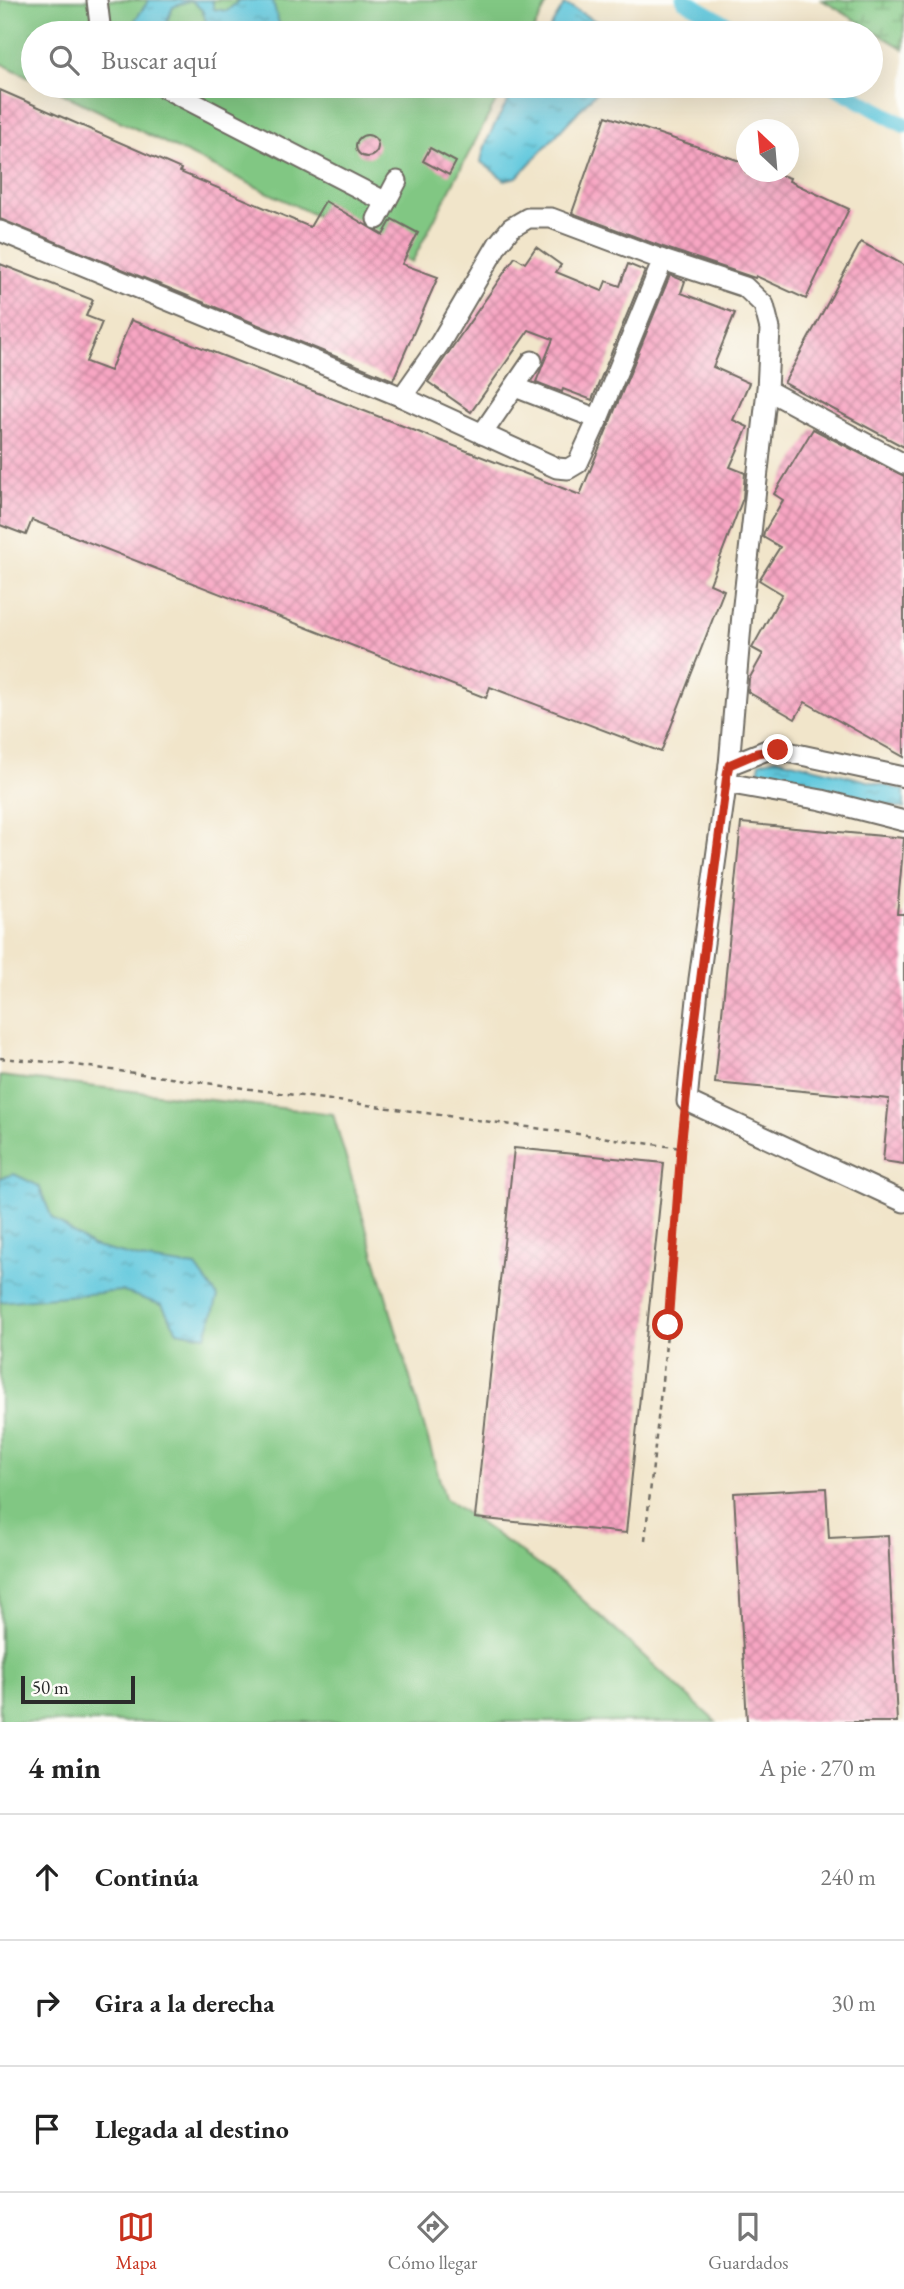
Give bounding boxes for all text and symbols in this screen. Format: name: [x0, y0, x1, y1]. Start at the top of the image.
search box: [21, 21, 883, 98]
icon: search: [45, 41, 83, 79]
text: Buscar aquí: [101, 43, 217, 77]
north arrow: [736, 119, 799, 182]
route end: [762, 734, 793, 765]
route start: [652, 1309, 683, 1340]
scale bar: [21, 1673, 135, 1705]
text: 50 m: [32, 1675, 69, 1700]
text: 4 min: [28, 1748, 101, 1787]
text: A pie · 270 m: [760, 1753, 876, 1783]
icon: ahead: [28, 1858, 66, 1896]
text: Continúa: [95, 1860, 199, 1894]
text: 240 m: [820, 1862, 876, 1892]
icon: right: [28, 1984, 66, 2022]
text: Gira a la derecha: [95, 1986, 275, 2020]
text: 30 m: [831, 1988, 876, 2018]
icon: arrive: [28, 2110, 66, 2148]
text: Llegada al destino: [95, 2112, 289, 2146]
tab: Mapa: [115, 2208, 157, 2275]
tab: Cómo llegar: [388, 2208, 477, 2275]
tab: Guardados: [708, 2208, 789, 2275]

